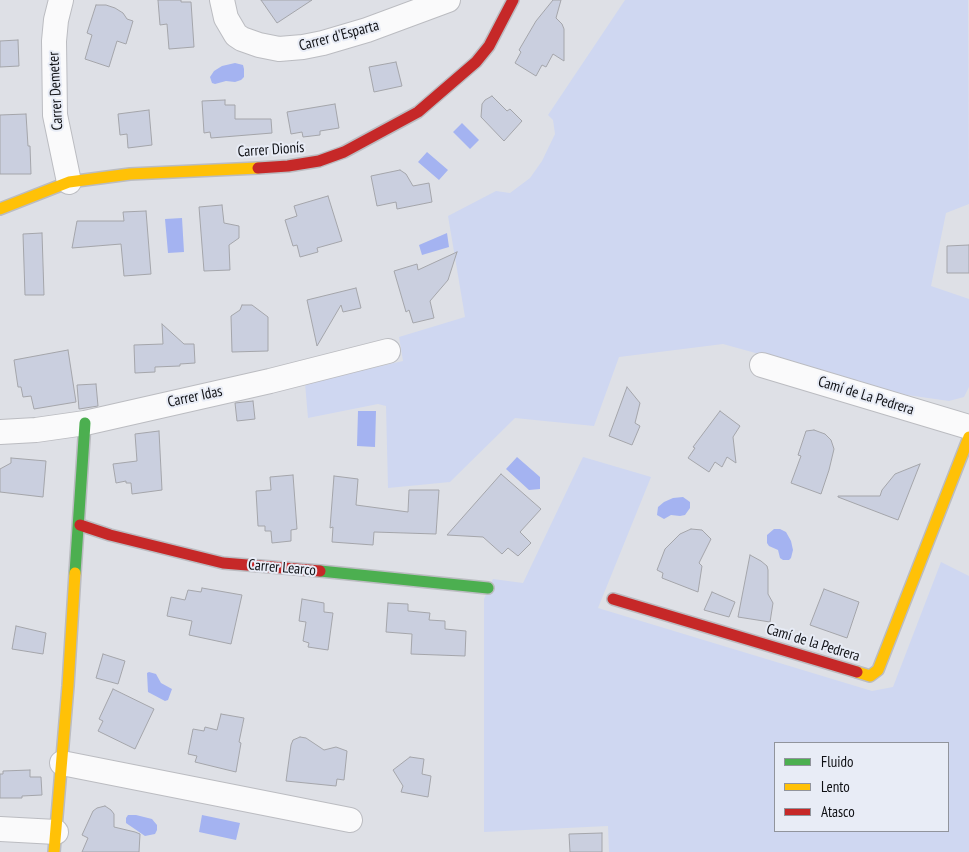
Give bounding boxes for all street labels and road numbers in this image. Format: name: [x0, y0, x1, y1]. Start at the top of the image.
street label: Carrer d'Esparta: [297, 17, 381, 55]
street label: Carrer Demeter: [45, 51, 67, 131]
street label: Carrer Dionís: [237, 139, 305, 161]
street label: Camí de La Pedrera: [816, 373, 916, 419]
street label: Carrer Idas: [166, 382, 224, 412]
street label: Carrer Learco: [247, 556, 317, 580]
street label: Camí de la Pedrera: [764, 620, 862, 666]

